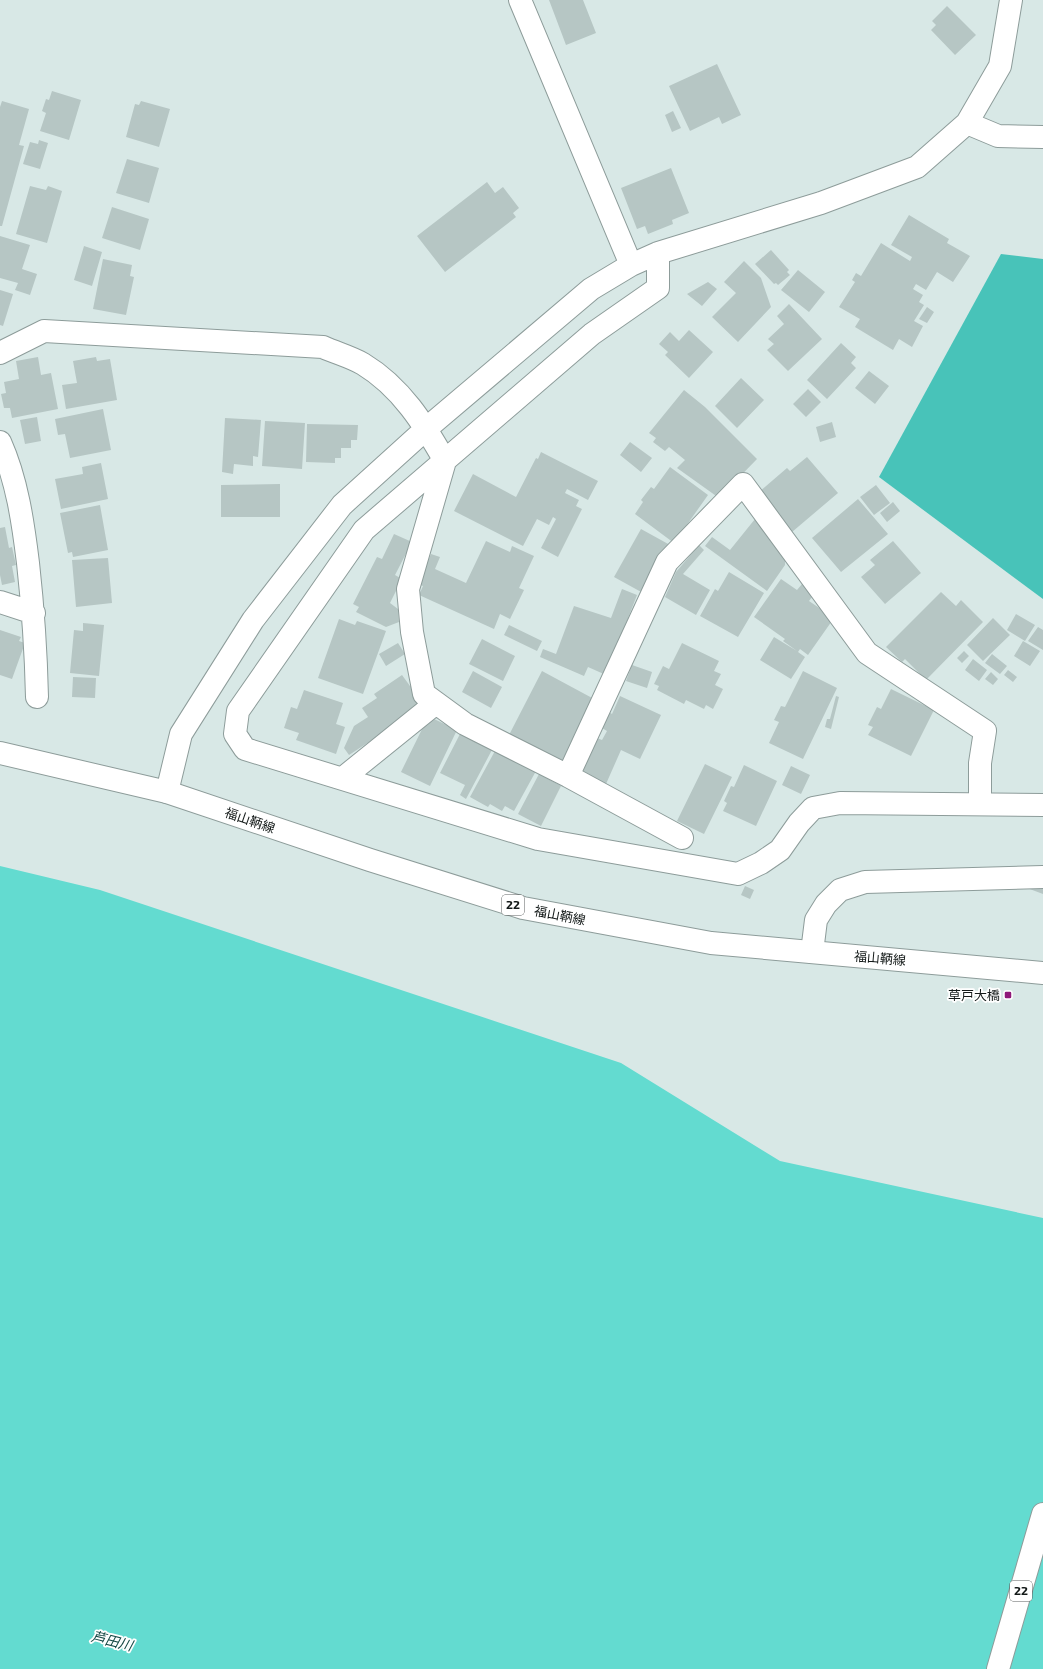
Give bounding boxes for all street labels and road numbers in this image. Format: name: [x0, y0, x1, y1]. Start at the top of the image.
street label: 福山鞆線: [223, 804, 277, 836]
road number: 22: [502, 895, 524, 915]
street label: 福山鞆線: [533, 902, 587, 928]
street label: 福山鞆線: [853, 948, 907, 968]
road number: 22: [1010, 1581, 1032, 1601]

